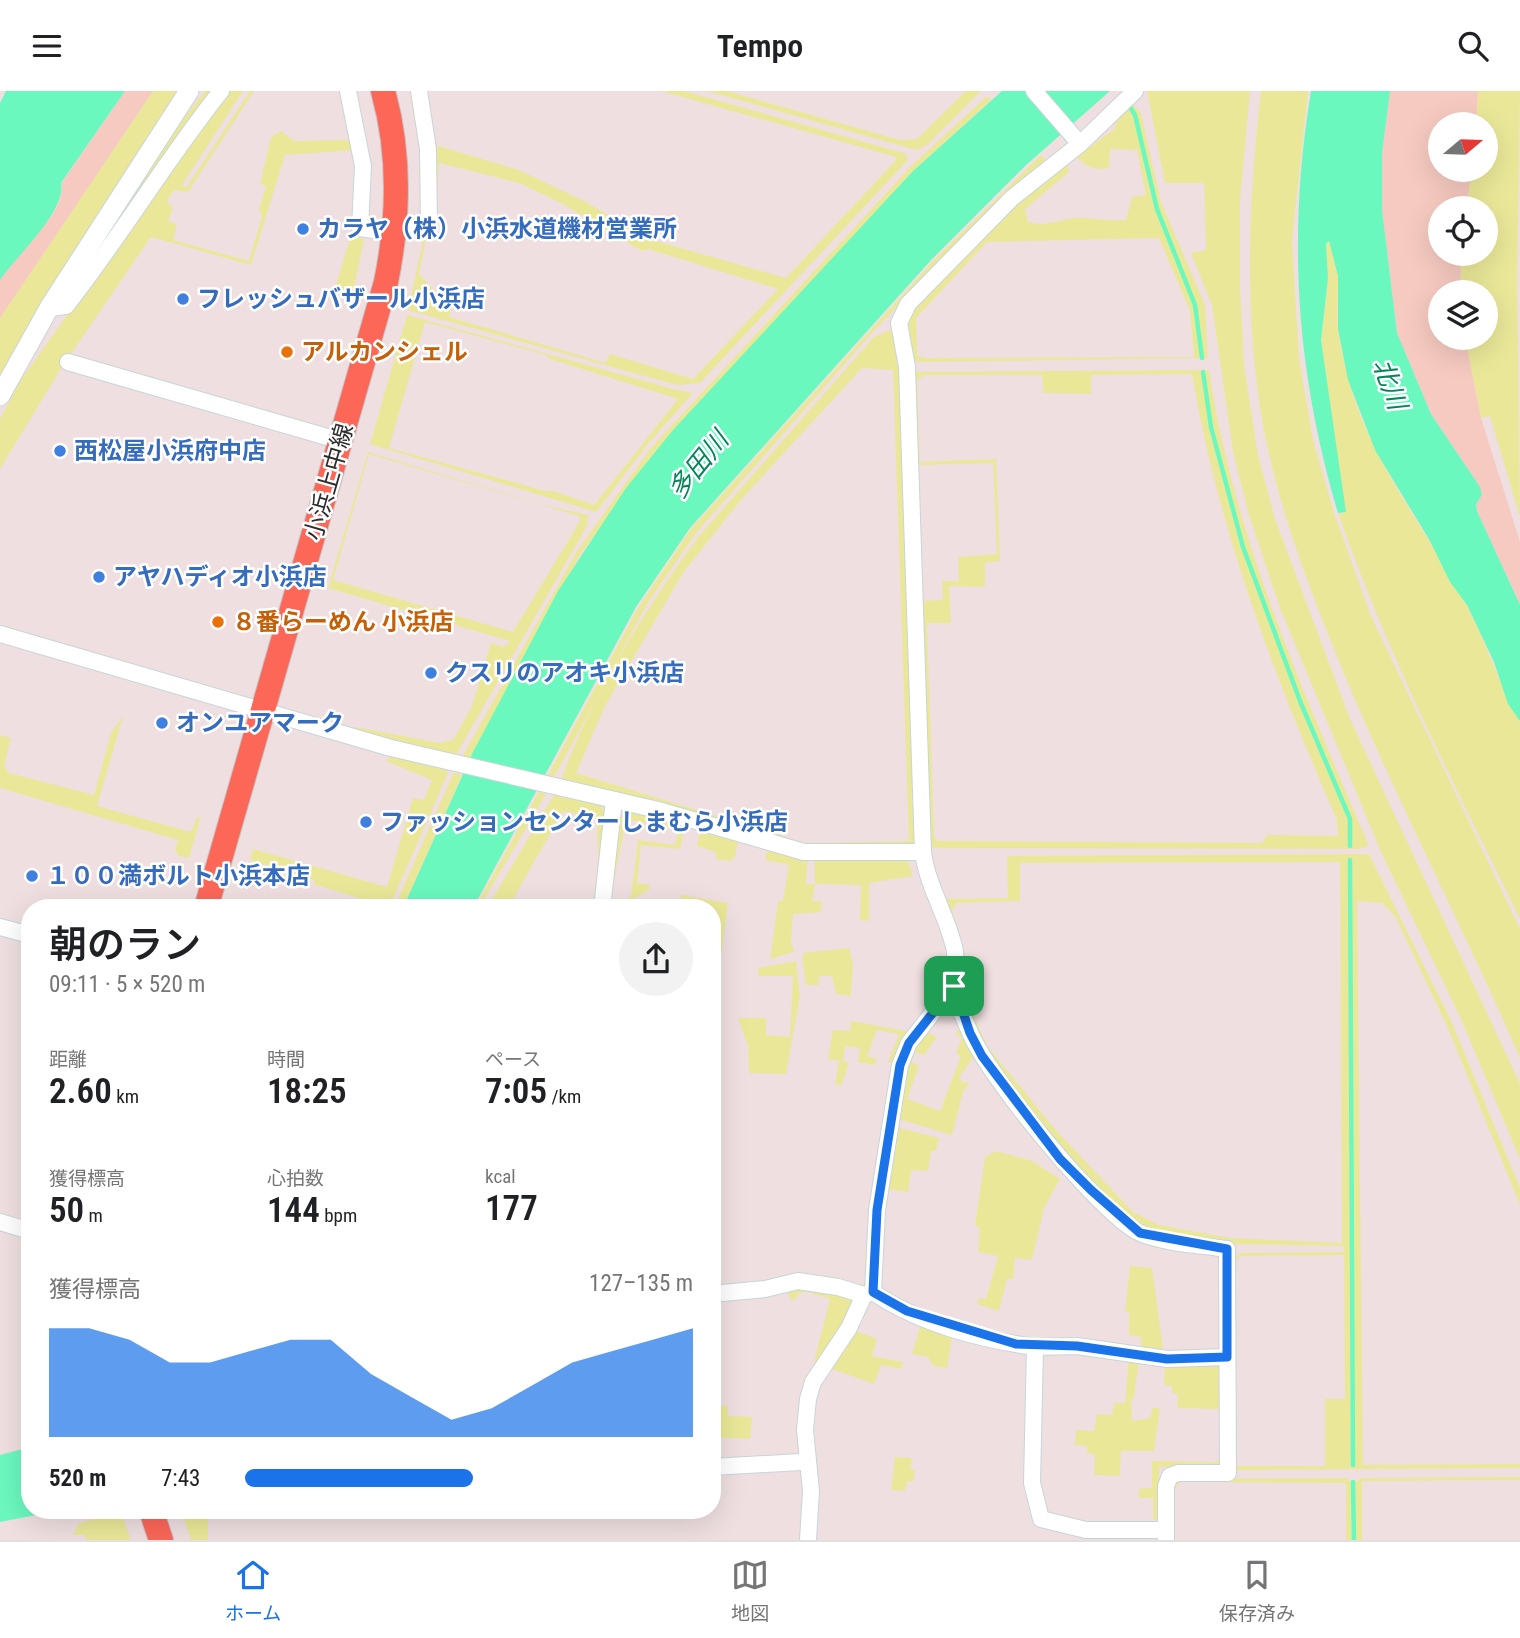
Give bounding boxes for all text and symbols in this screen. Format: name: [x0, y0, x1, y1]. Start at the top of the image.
icon: menu: [28, 27, 66, 65]
text: Tempo: [717, 27, 803, 65]
icon: search: [1454, 27, 1492, 65]
north arrow: [1428, 112, 1498, 182]
map controls: [1428, 112, 1498, 350]
button: locate: [1428, 196, 1498, 266]
place label: カラヤ（株）小浜水道機材営業所: [317, 215, 677, 243]
marker: カラヤ（株）小浜水道機材営業所: [295, 221, 311, 237]
button: layers: [1428, 280, 1498, 350]
place label: フレッシュバザール小浜店: [197, 285, 485, 313]
marker: フレッシュバザール小浜店: [175, 291, 191, 307]
place label: アルカンシェル: [301, 338, 468, 366]
marker: アルカンシェル: [279, 344, 295, 360]
water label: 北川: [1367, 354, 1414, 416]
street label: 小浜上中線: [299, 420, 359, 544]
water label: 多田川: [662, 423, 736, 505]
place label: 西松屋小浜府中店: [74, 437, 266, 465]
marker: 西松屋小浜府中店: [52, 443, 68, 459]
place label: アヤハディオ小浜店: [113, 563, 327, 591]
marker: アヤハディオ小浜店: [91, 569, 107, 585]
place label: ８番らーめん 小浜店: [232, 608, 454, 636]
marker: ８番らーめん 小浜店: [210, 614, 226, 630]
place label: クスリのアオキ小浜店: [445, 659, 684, 687]
marker: クスリのアオキ小浜店: [423, 665, 439, 681]
place label: オンユアマーク: [176, 709, 344, 737]
marker: オンユアマーク: [154, 715, 170, 731]
place label: ファッションセンターしまむら小浜店: [380, 808, 788, 836]
marker: ファッションセンターしまむら小浜店: [358, 814, 374, 830]
place label: １００満ボルト小浜本店: [46, 862, 310, 890]
marker: １００満ボルト小浜本店: [24, 868, 40, 884]
button: share: [619, 922, 693, 996]
text: 朝のラン: [49, 923, 201, 967]
pin: [924, 956, 984, 1016]
icon: arrive: [935, 967, 973, 1005]
text: 09:11 · 5 × 520 m: [49, 971, 205, 998]
text: 距離: [49, 1048, 87, 1071]
text: 時間: [267, 1048, 305, 1071]
text: ペース: [485, 1048, 541, 1071]
text: 2.60: [49, 1071, 112, 1112]
text: 18:25: [267, 1071, 347, 1112]
text: 7:05: [485, 1071, 547, 1112]
text: km: [112, 1085, 139, 1108]
text: /km: [547, 1085, 581, 1108]
text: kcal: [485, 1165, 516, 1188]
text: 獲得標高: [49, 1167, 125, 1190]
text: 心拍数: [267, 1167, 324, 1190]
text: 177: [485, 1188, 538, 1229]
text: 50: [49, 1190, 84, 1231]
text: 144: [267, 1190, 320, 1231]
text: m: [84, 1204, 103, 1227]
text: bpm: [320, 1204, 357, 1227]
text: 127–135 m: [589, 1270, 693, 1297]
text: 獲得標高: [49, 1276, 141, 1303]
text: 520 m: [49, 1465, 106, 1492]
text: 7:43: [161, 1465, 200, 1492]
tab: ホーム: [225, 1556, 281, 1625]
tab: 地図: [731, 1556, 769, 1625]
tab: 保存済み: [1219, 1556, 1295, 1625]

